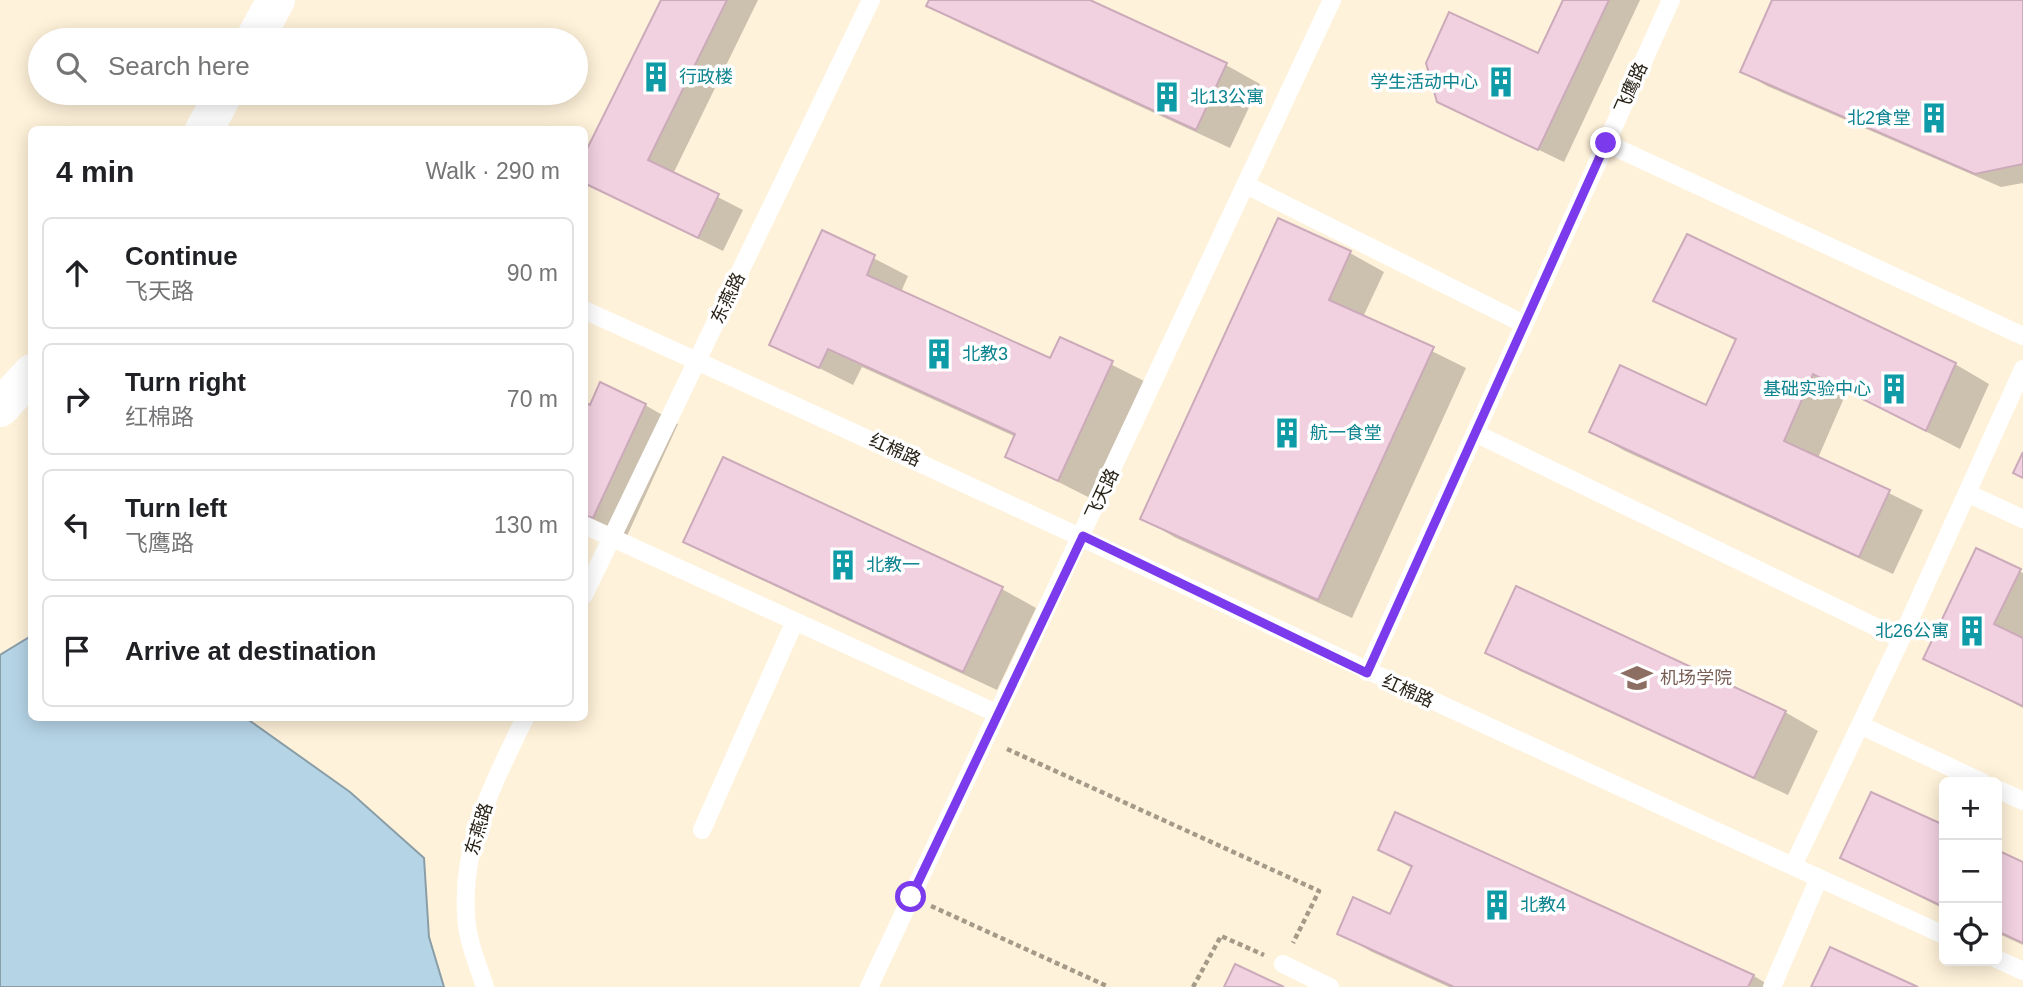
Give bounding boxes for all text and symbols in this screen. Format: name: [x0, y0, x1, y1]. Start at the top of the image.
search box: [28, 28, 588, 105]
icon: search: [52, 48, 90, 86]
text: Search here: [108, 51, 250, 81]
street label: 飞鹰路: [1611, 59, 1651, 117]
building icon: 行政楼: [639, 60, 673, 94]
building icon: 学生活动中心: [1484, 65, 1518, 99]
place label: 行政楼: [679, 67, 733, 87]
place label: 学生活动中心: [1370, 72, 1478, 92]
building icon: 北13公寓: [1150, 80, 1184, 114]
place label: 北13公寓: [1190, 87, 1264, 107]
building icon: 北2食堂: [1917, 101, 1951, 135]
place label: 北2食堂: [1847, 108, 1911, 128]
route end: [1590, 127, 1621, 158]
text: 4 min: [56, 155, 134, 188]
text: Walk · 290 m: [425, 158, 560, 184]
text: Continue: [125, 241, 238, 271]
icon: ahead: [58, 254, 96, 292]
text: 90 m: [507, 260, 558, 286]
street label: 东燕路: [707, 269, 749, 327]
text: 飞天路: [125, 278, 194, 304]
building icon: 北教3: [922, 337, 956, 371]
place label: 北教3: [962, 344, 1008, 364]
text: Turn right: [125, 367, 246, 397]
building icon: 基础实验中心: [1877, 372, 1911, 406]
place label: 基础实验中心: [1763, 379, 1871, 399]
icon: right: [58, 380, 96, 418]
text: 70 m: [507, 386, 558, 412]
text: 红棉路: [125, 404, 194, 430]
building icon: 航一食堂: [1270, 416, 1304, 450]
place label: 航一食堂: [1310, 423, 1382, 443]
street label: 红棉路: [866, 430, 924, 470]
street label: 飞天路: [1082, 465, 1122, 523]
text: Turn left: [125, 493, 227, 523]
icon: left: [58, 506, 96, 544]
text: 130 m: [494, 512, 558, 538]
text: 飞鹰路: [125, 530, 194, 556]
building icon: 北教一: [826, 548, 860, 582]
place label: 北教一: [866, 555, 920, 575]
building icon: 北26公寓: [1955, 614, 1989, 648]
place label: 北26公寓: [1875, 621, 1949, 641]
icon: arrive: [58, 632, 96, 670]
text: Arrive at destination: [125, 636, 376, 666]
school or university icon: 机场学院: [1620, 661, 1654, 695]
place label: 机场学院: [1660, 668, 1732, 688]
street label: 红棉路: [1379, 671, 1437, 711]
map controls: [1939, 777, 2002, 966]
button: +: [1939, 777, 2002, 840]
street label: 东燕路: [462, 800, 496, 858]
button: −: [1939, 840, 2002, 903]
route start: [895, 881, 926, 912]
building icon: 北教4: [1480, 888, 1514, 922]
place label: 北教4: [1520, 895, 1566, 915]
button: locate: [1939, 903, 2002, 966]

